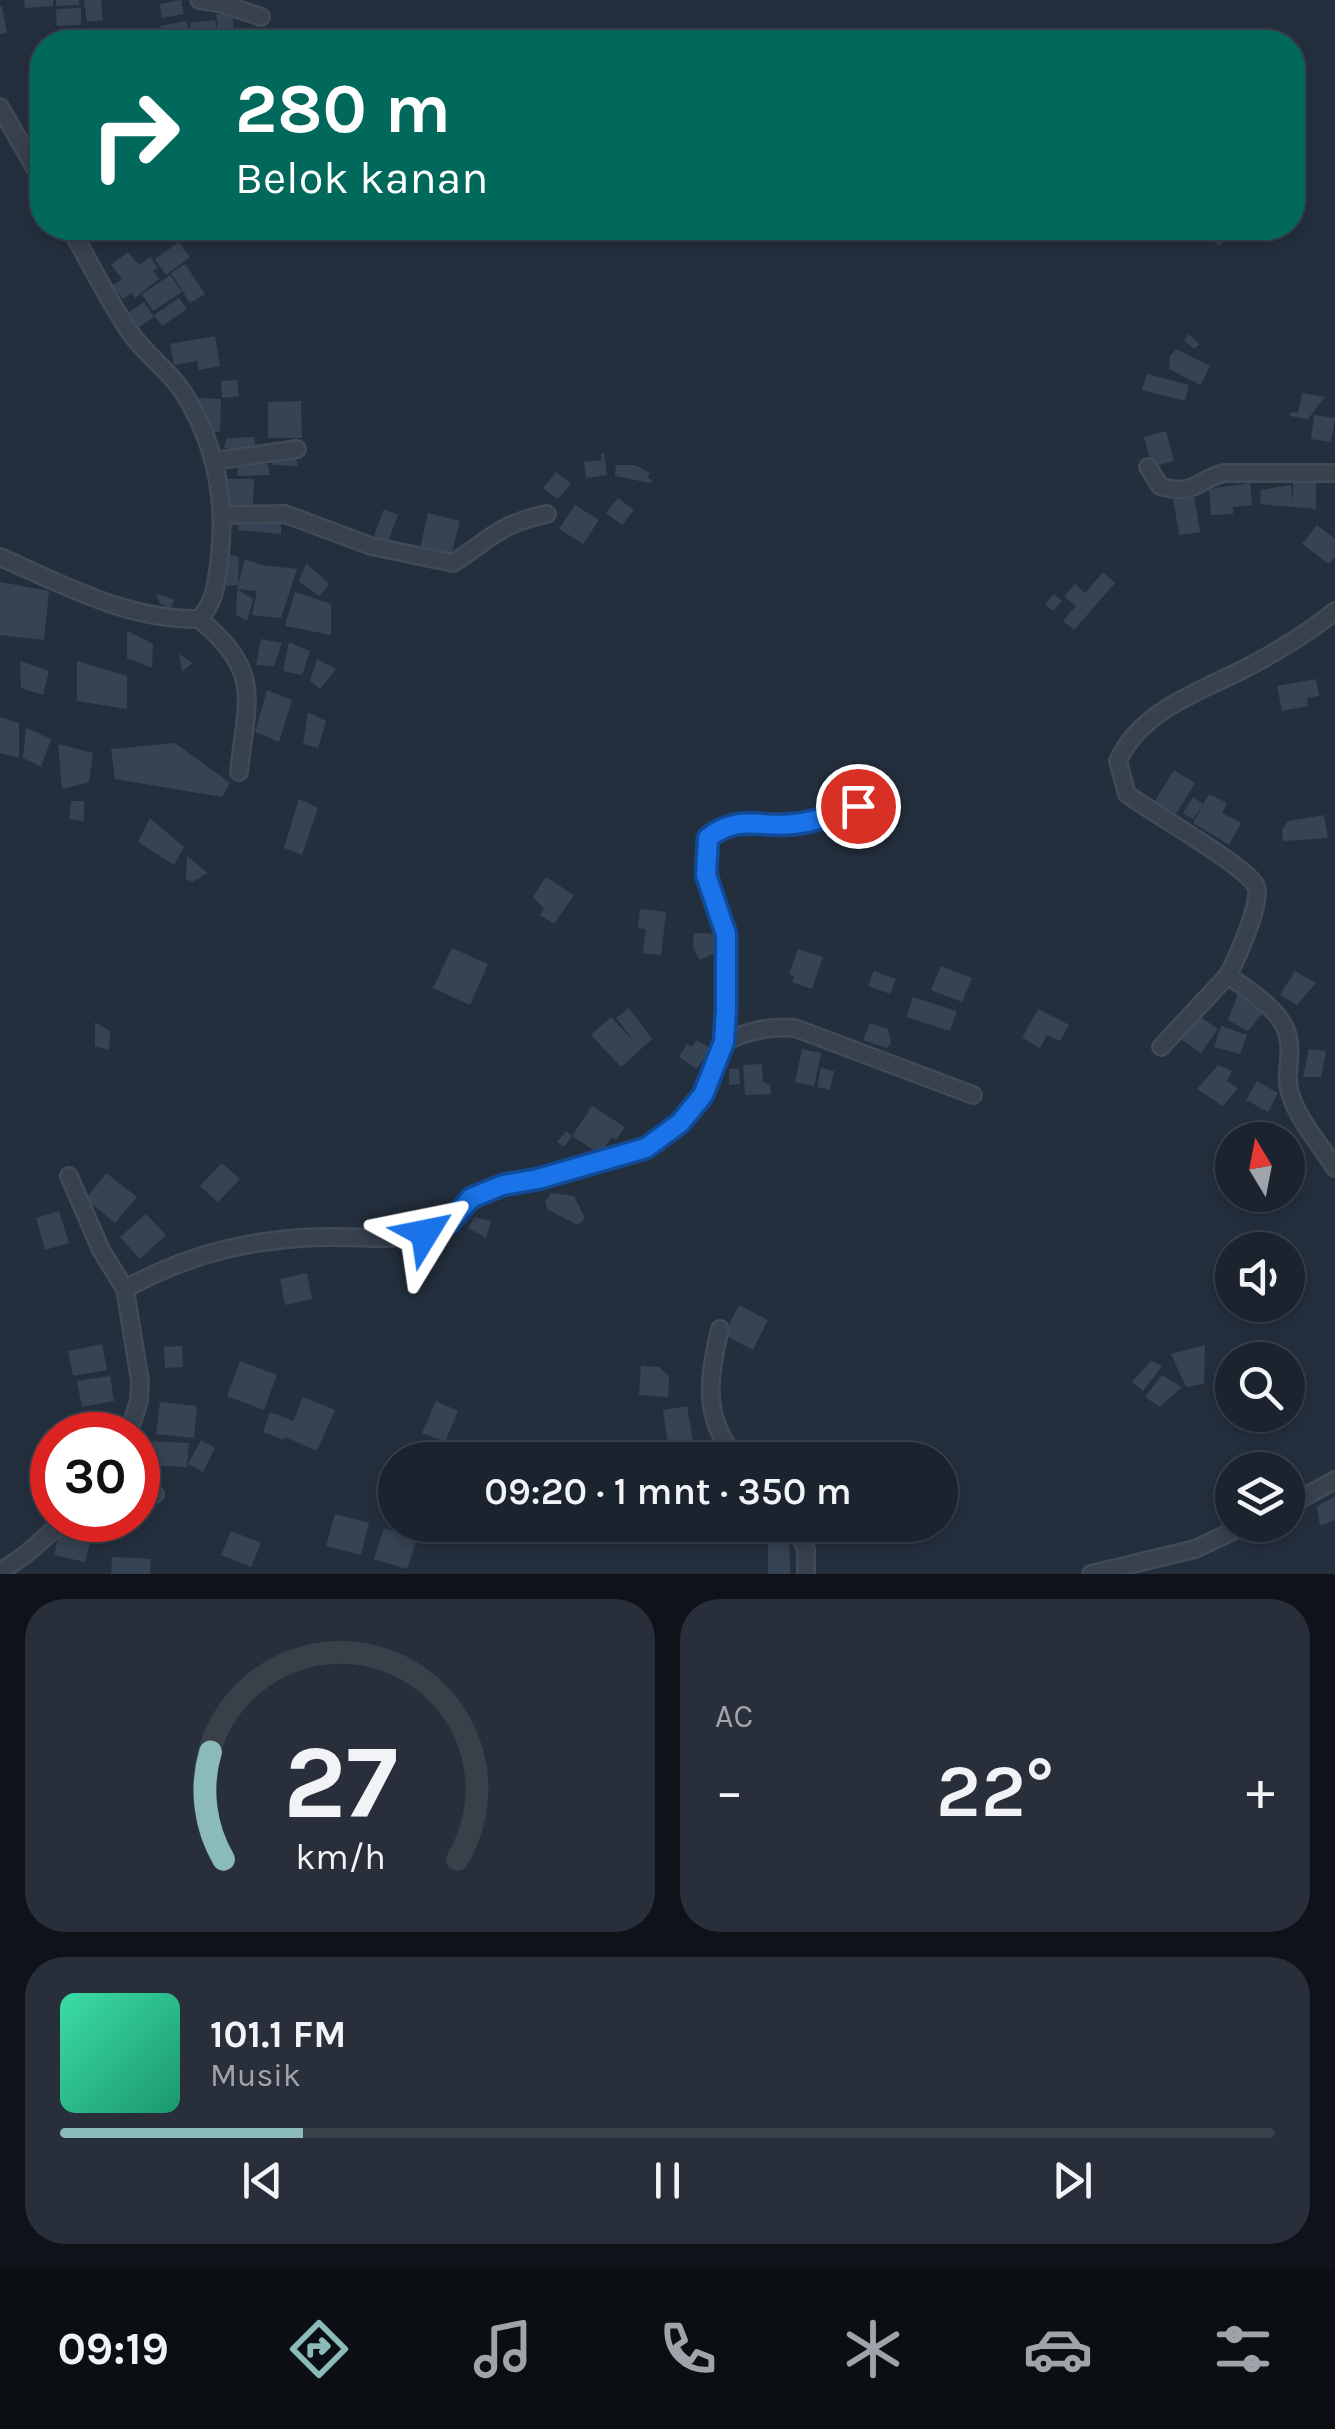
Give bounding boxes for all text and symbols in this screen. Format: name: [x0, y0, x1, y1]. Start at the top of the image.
text: 280 m: [235, 68, 451, 150]
icon: right: [70, 70, 200, 200]
text: Belok kanan: [235, 152, 489, 204]
pin: [816, 764, 901, 849]
icon: arrive: [831, 779, 886, 834]
north arrow: [1215, 1122, 1305, 1212]
map controls: [1215, 1122, 1305, 1542]
position arrow: [373, 1181, 477, 1285]
button: sound: [1215, 1232, 1305, 1322]
button: search: [1215, 1342, 1305, 1432]
speed limit sign: 30: [30, 1412, 160, 1542]
button: layers: [1215, 1452, 1305, 1542]
text: 09:20 · 1 mnt · 350 m: [484, 1469, 852, 1514]
text: AC: [715, 1698, 753, 1735]
text: 27: [283, 1722, 397, 1843]
text: 22°: [936, 1747, 1054, 1835]
text: −: [715, 1759, 744, 1823]
text: +: [1246, 1759, 1275, 1823]
text: km/h: [295, 1836, 385, 1878]
text: 101.1 FM: [210, 2012, 346, 2057]
text: Musik: [210, 2057, 301, 2094]
icon: previous: [235, 2153, 290, 2208]
icon: pause: [640, 2153, 695, 2208]
icon: next: [1045, 2153, 1100, 2208]
icon: directions: [284, 2314, 354, 2384]
icon: music: [468, 2314, 538, 2384]
icon: phone: [653, 2314, 723, 2384]
icon: climate: [838, 2314, 908, 2384]
icon: car: [1023, 2314, 1093, 2384]
icon: filters: [1208, 2314, 1278, 2384]
text: 09:19: [57, 2323, 169, 2375]

